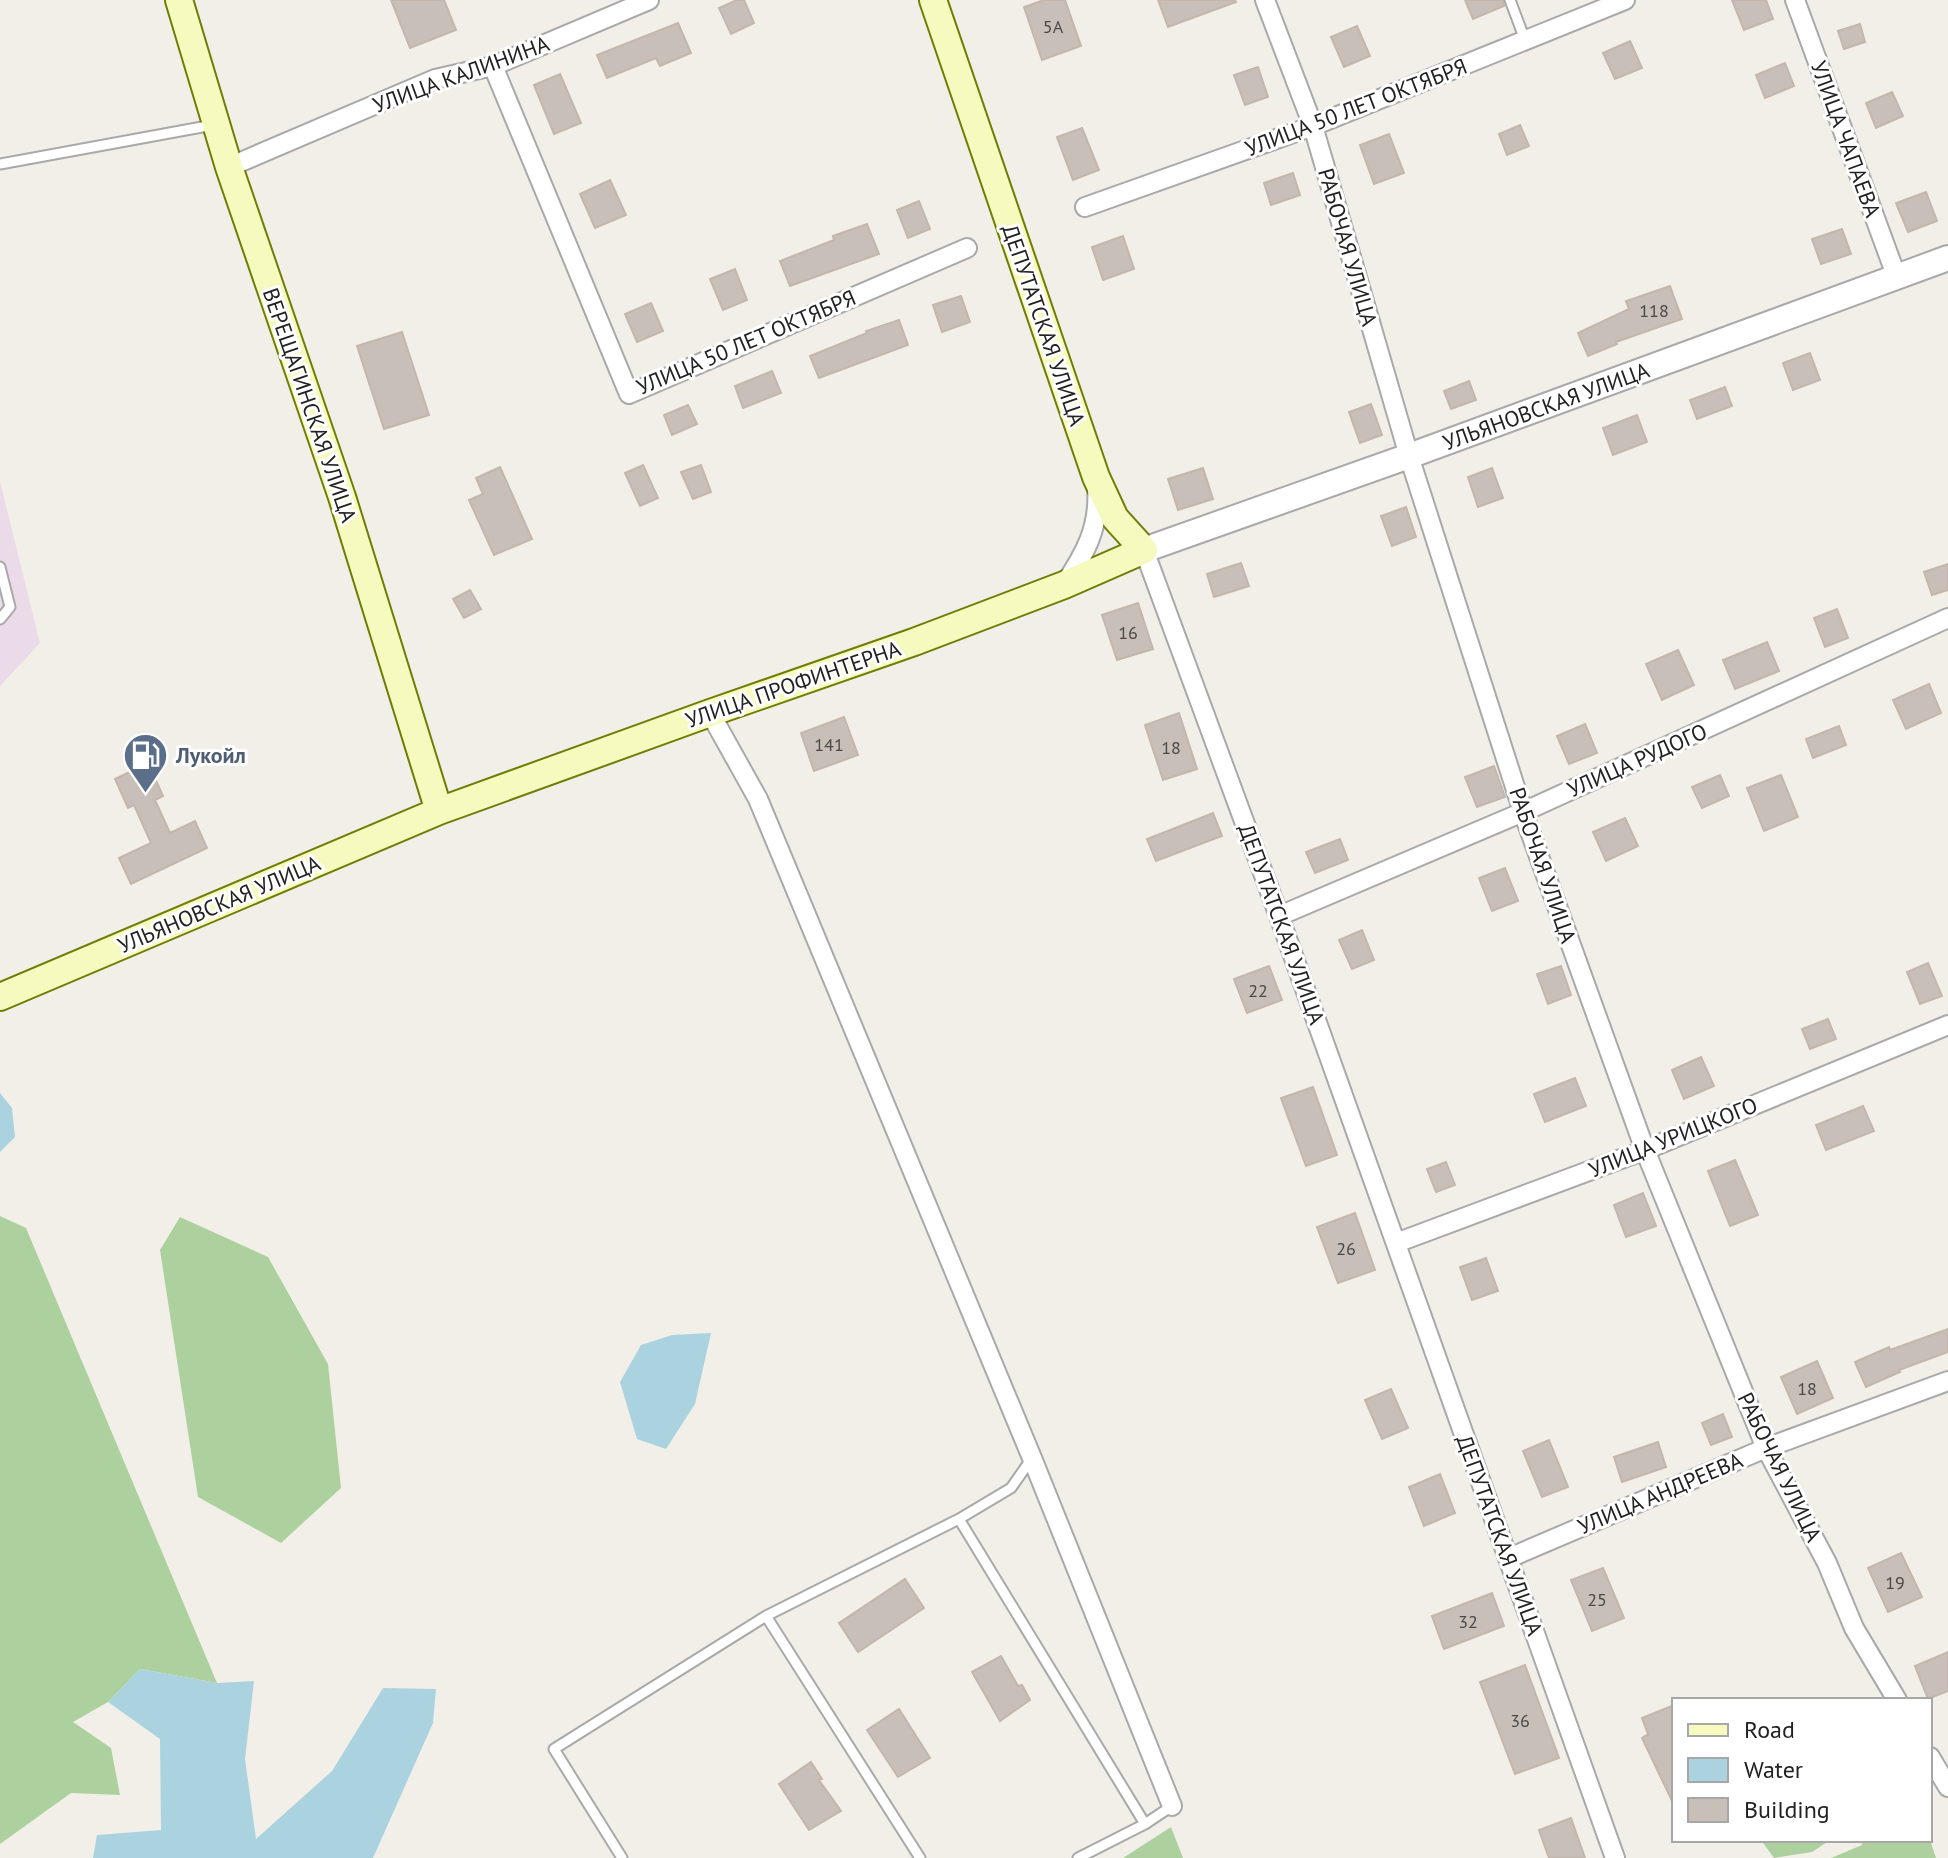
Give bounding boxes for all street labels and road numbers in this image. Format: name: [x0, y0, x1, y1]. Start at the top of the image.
street label: УЛИЦА КАЛИНИНА: [369, 29, 553, 119]
street label: УЛИЦА 50 ЛЕТ ОКТЯБРЯ: [1241, 52, 1471, 162]
street label: УЛИЦА ЧАПАЕВА: [1805, 57, 1887, 221]
street label: РАБОЧАЯ УЛИЦА: [1312, 165, 1384, 329]
street label: ДЕПУТАТСКАЯ УЛИЦА: [996, 221, 1092, 430]
street label: УЛИЦА 50 ЛЕТ ОКТЯБРЯ: [632, 283, 860, 401]
street label: ВЕРЕЩАГИНСКАЯ УЛИЦА: [257, 284, 363, 526]
street label: УЛЬЯНОВСКАЯ УЛИЦА: [1439, 356, 1653, 456]
street label: УЛИЦА ПРОФИНТЕРНА: [682, 634, 904, 734]
street label: УЛИЦА РУДОГО: [1563, 717, 1711, 803]
street label: РАБОЧАЯ УЛИЦА: [1503, 783, 1583, 947]
street label: ДЕПУТАТСКАЯ УЛИЦА: [1233, 820, 1331, 1028]
street label: УЛЬЯНОВСКАЯ УЛИЦА: [113, 849, 325, 959]
street label: УЛИЦА УРИЦКОГО: [1585, 1090, 1761, 1184]
street label: РАБОЧАЯ УЛИЦА: [1732, 1388, 1828, 1546]
street label: ДЕПУТАТСКАЯ УЛИЦА: [1451, 1431, 1549, 1639]
street label: УЛИЦА АНДРЕЕВА: [1573, 1446, 1747, 1540]

